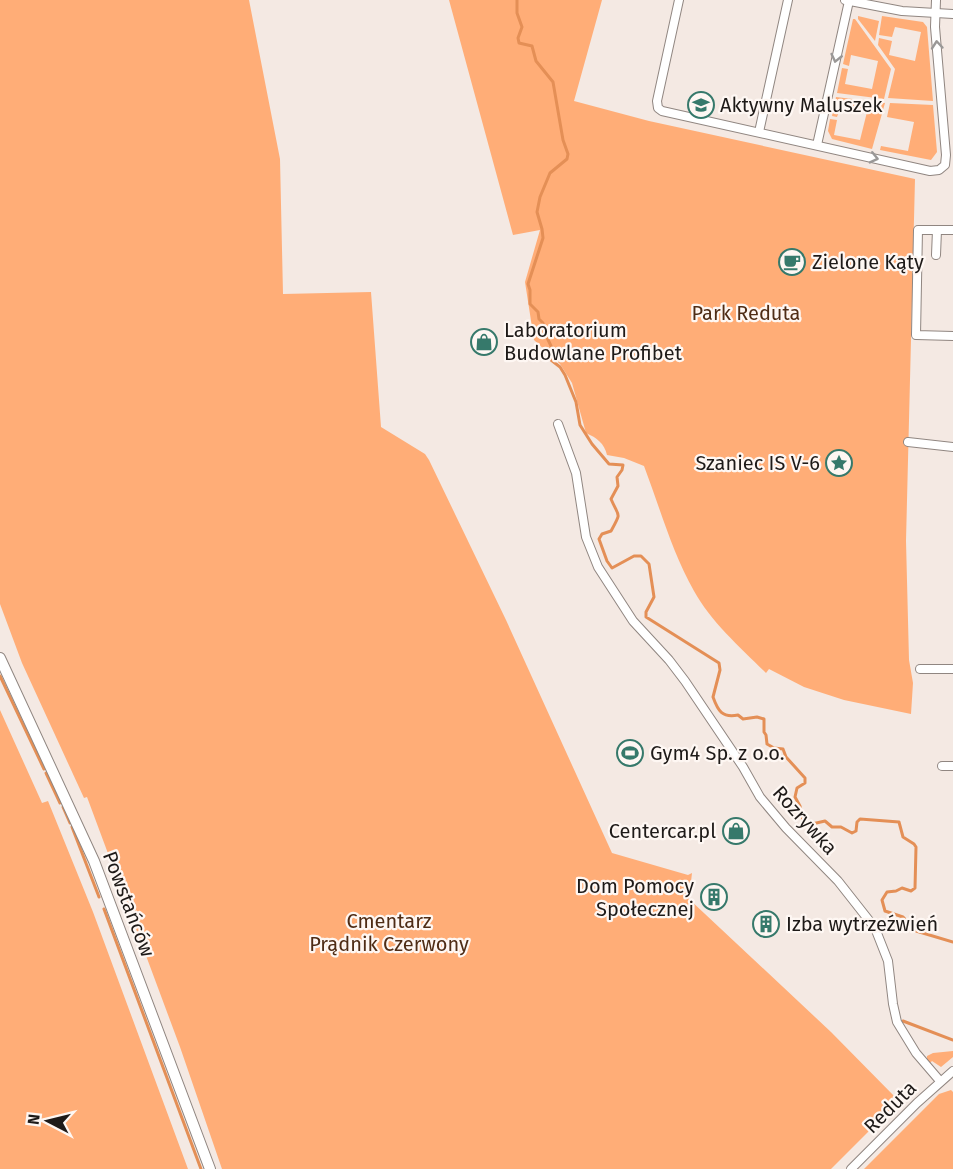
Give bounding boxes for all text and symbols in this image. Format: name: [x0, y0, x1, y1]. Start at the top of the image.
one-way arrow: [931, 40, 944, 49]
one-way arrow: [830, 53, 843, 63]
school or university icon: Aktywny Maluszek: [686, 90, 716, 120]
place label: Aktywny Maluszek: [720, 93, 883, 117]
one-way arrow: [869, 151, 879, 164]
cafe icon: Zielone Kąty: [777, 247, 807, 277]
place label: Zielone Kąty: [812, 250, 924, 274]
park label: Park Reduta: [692, 301, 800, 325]
place label: Laboratorium Budowlane Profibet: [504, 318, 683, 365]
shop icon: Laboratorium Budowlane Profibet: [469, 327, 499, 357]
place icon: Szaniec IS V-6: [824, 448, 854, 478]
place label: Szaniec IS V-6: [695, 451, 820, 475]
sports icon: Gym4 Sp. z o.o.: [615, 738, 645, 768]
place label: Gym4 Sp. z o.o.: [650, 741, 785, 765]
street label: Rozrywka: [768, 780, 842, 860]
shop icon: Centercar.pl: [721, 816, 751, 846]
place label: Centercar.pl: [609, 819, 716, 843]
street label: Powstańców: [98, 848, 160, 960]
place label: Dom Pomocy Społecznej: [576, 874, 694, 921]
building icon: Dom Pomocy Społecznej: [699, 882, 729, 912]
park label: Cmentarz Prądnik Czerwony: [309, 909, 469, 956]
building icon: Izba wytrzeźwień: [751, 909, 781, 939]
place label: Izba wytrzeźwień: [786, 912, 938, 936]
street label: Reduta: [859, 1076, 921, 1138]
north arrow: [18, 1091, 78, 1151]
text: N: [24, 1113, 44, 1126]

